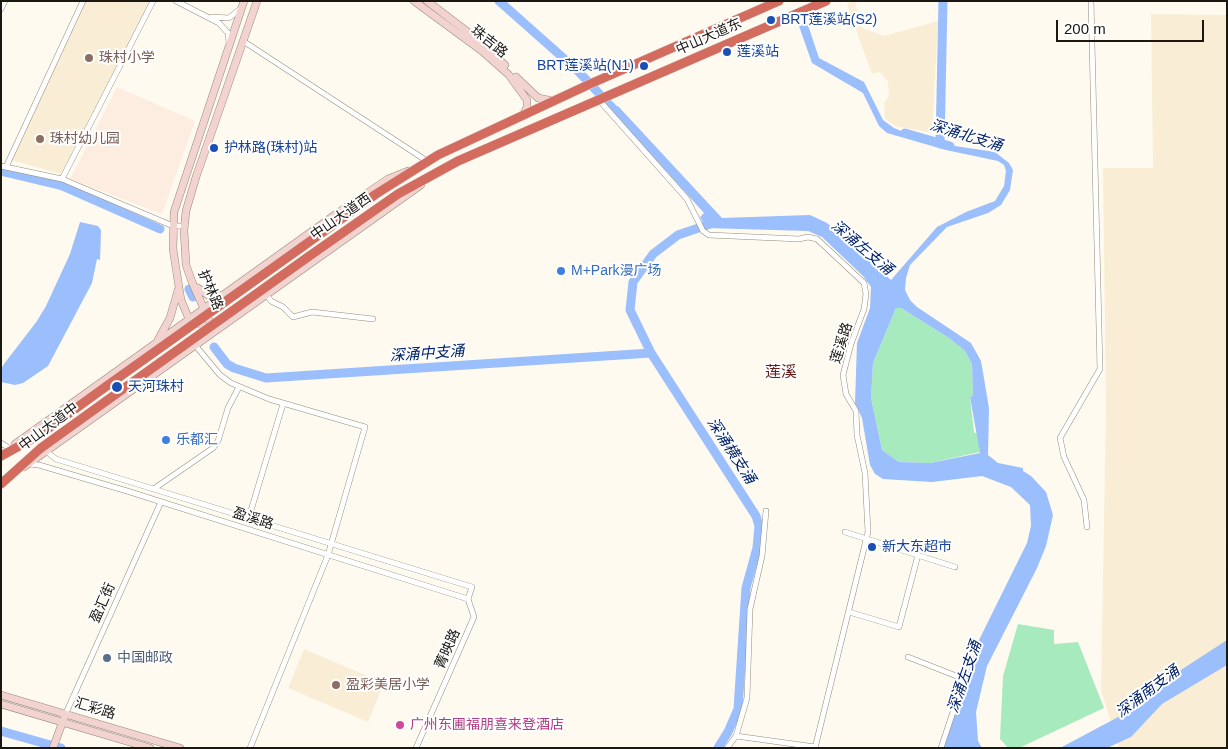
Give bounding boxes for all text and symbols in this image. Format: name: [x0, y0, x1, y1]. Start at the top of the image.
scale bar: [1058, 10, 1206, 42]
place label: BRT莲溪站(S2): [781, 12, 877, 28]
marker: BRT莲溪站(S2): [765, 14, 777, 26]
street label: 中山大道东: [674, 15, 744, 59]
text: 200 m: [1064, 20, 1106, 37]
street label: 珠吉路: [467, 22, 511, 62]
place label: 莲溪站: [737, 44, 779, 60]
marker: 莲溪站: [721, 46, 733, 58]
place label: 珠村小学: [99, 50, 155, 66]
marker: 珠村小学: [83, 52, 95, 64]
place label: BRT莲溪站(N1): [537, 58, 634, 74]
marker: BRT莲溪站(N1): [638, 60, 650, 72]
water label: 深涌北支涌: [928, 116, 1004, 156]
place label: 珠村幼儿园: [50, 131, 120, 147]
marker: 珠村幼儿园: [34, 133, 46, 145]
place label: 护林路(珠村)站: [224, 140, 317, 156]
marker: 护林路(珠村)站: [208, 142, 220, 154]
street label: 中山大道西: [308, 190, 374, 244]
water label: 深涌左支涌: [827, 217, 897, 279]
place label: M+Park漫广场: [571, 263, 662, 279]
marker: M+Park漫广场: [555, 265, 567, 277]
street label: 护林路: [194, 267, 226, 313]
street label: 莲溪路: [828, 320, 856, 366]
water label: 深涌中支涌: [389, 342, 465, 366]
district label: 莲溪: [765, 363, 797, 383]
place label: 天河珠村: [128, 379, 184, 395]
marker: 天河珠村: [110, 380, 124, 394]
street label: 中山大道中: [16, 399, 82, 455]
water label: 深涌横支涌: [703, 415, 759, 487]
place label: 乐都汇: [176, 432, 218, 448]
marker: 乐都汇: [160, 434, 172, 446]
street label: 盈溪路: [230, 505, 276, 533]
place label: 新大东超市: [882, 539, 952, 555]
marker: 新大东超市: [866, 541, 878, 553]
street label: 盈汇街: [87, 580, 119, 626]
street label: 菁映路: [432, 626, 464, 672]
water label: 深涌左支涌: [944, 639, 986, 715]
place label: 中国邮政: [117, 650, 173, 666]
marker: 中国邮政: [101, 652, 113, 664]
water label: 深涌南支涌: [1113, 662, 1183, 722]
place label: 盈彩美居小学: [346, 677, 430, 693]
marker: 盈彩美居小学: [330, 679, 342, 691]
street label: 汇彩路: [72, 695, 118, 723]
place label: 广州东圃福朋喜来登酒店: [410, 717, 564, 733]
marker: 广州东圃福朋喜来登酒店: [394, 719, 406, 731]

